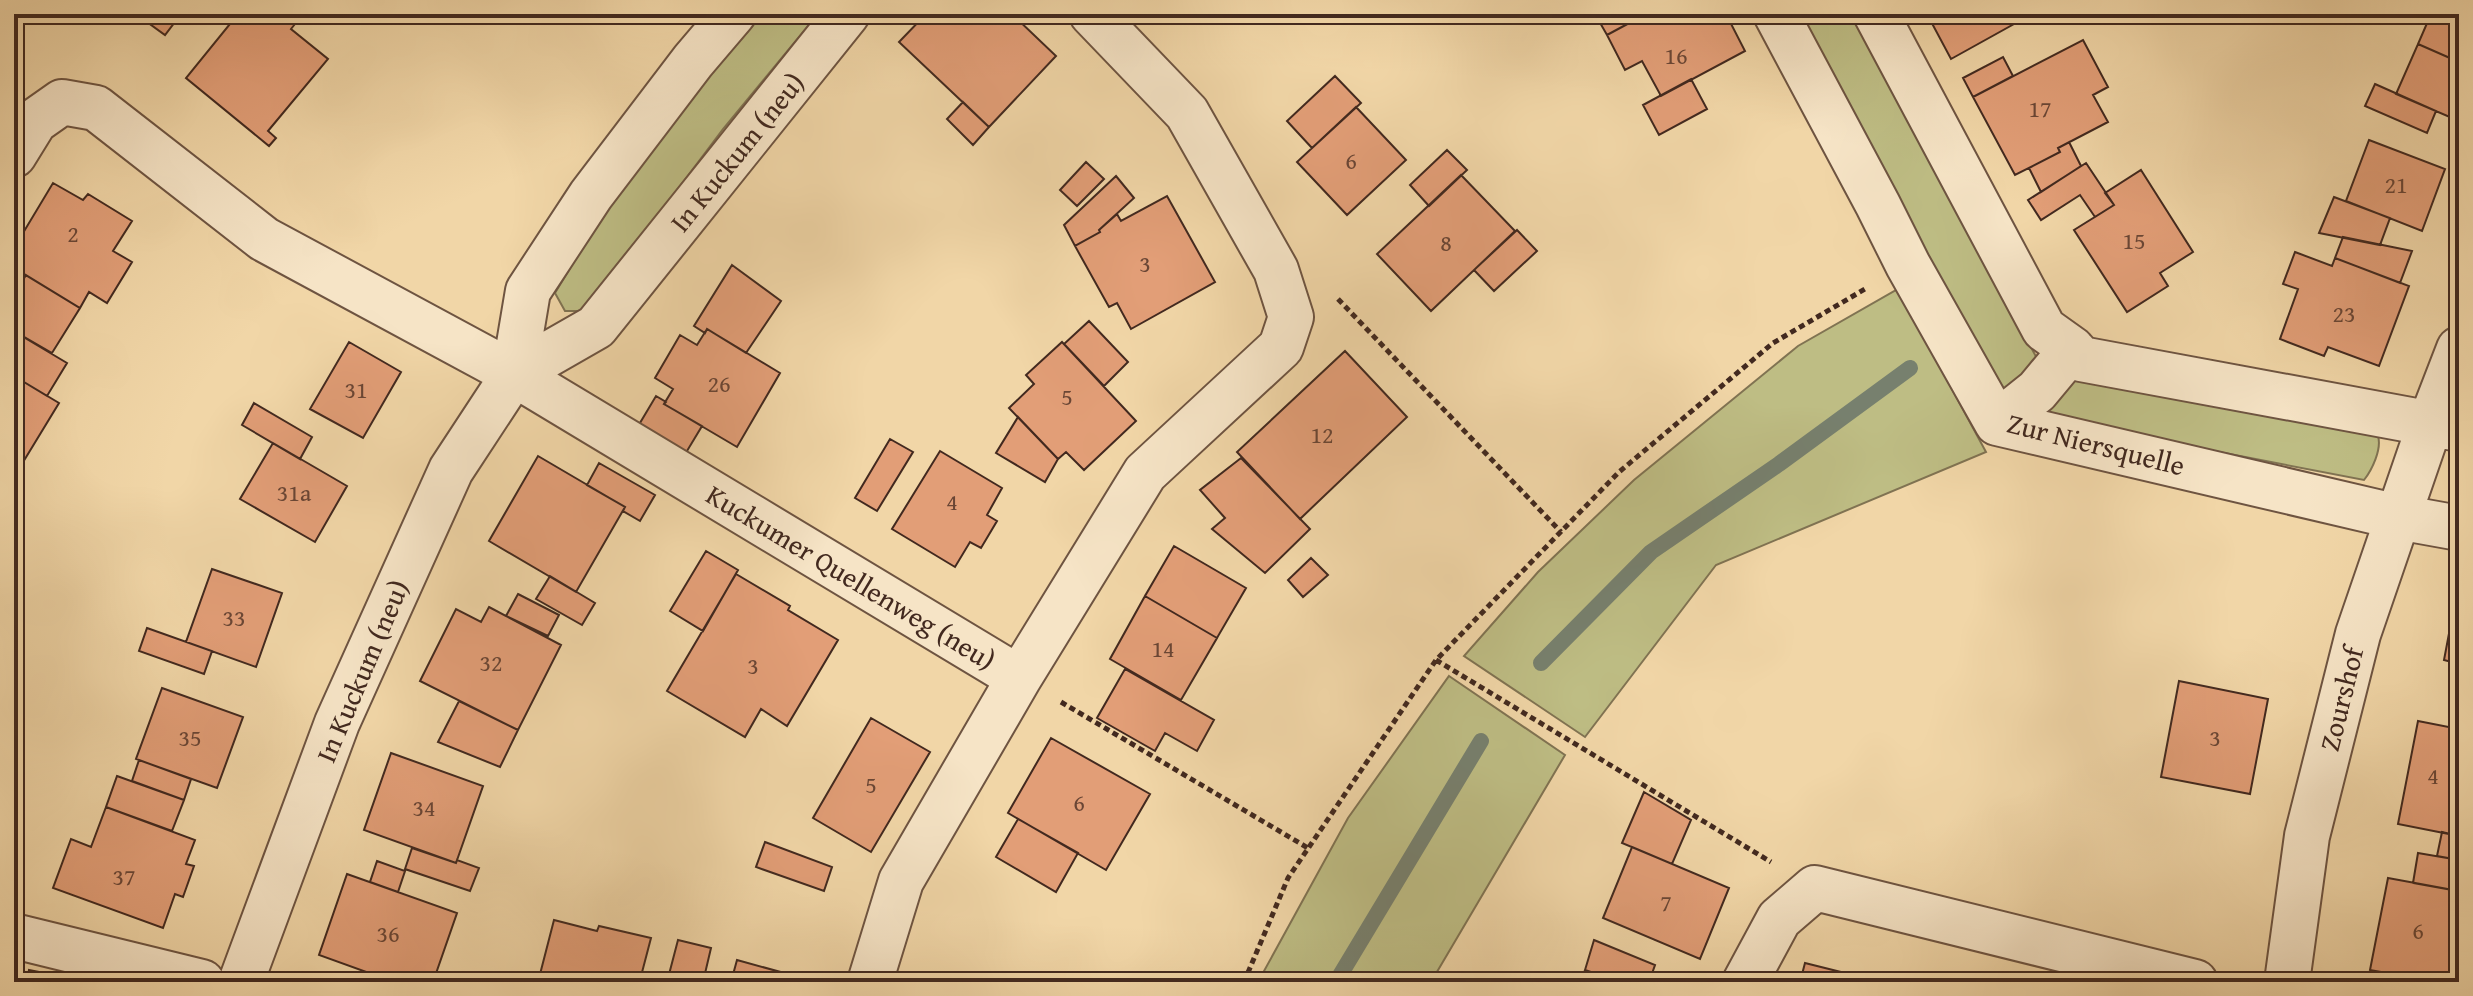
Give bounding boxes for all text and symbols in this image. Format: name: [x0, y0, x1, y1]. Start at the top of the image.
house number: 16: [1664, 38, 1688, 73]
street label: In Kuckum (neu): [659, 63, 814, 240]
house number: 17: [2028, 91, 2052, 126]
house number: 6: [1345, 143, 1357, 178]
house number: 21: [2384, 167, 2408, 202]
house number: 2: [67, 216, 79, 251]
house number: 15: [2122, 223, 2146, 258]
house number: 8: [1440, 225, 1452, 260]
house number: 3: [1139, 246, 1151, 281]
house number: 23: [2332, 296, 2356, 331]
house number: 26: [707, 366, 731, 401]
house number: 31: [344, 372, 368, 407]
house number: 5: [1061, 379, 1073, 414]
street label: Zur Niersquelle: [2003, 402, 2189, 485]
house number: 12: [1310, 417, 1334, 452]
street label: Kuckumer Quellenweg (neu): [699, 474, 1004, 679]
house number: 31a: [277, 475, 312, 510]
house number: 4: [946, 484, 958, 519]
street label: In Kuckum (neu): [305, 573, 418, 768]
house number: 33: [222, 600, 246, 635]
house number: 14: [1151, 631, 1175, 666]
street label: Zourshof: [2308, 640, 2374, 755]
house number: 32: [479, 645, 503, 680]
house number: 3: [747, 648, 759, 683]
house number: 35: [178, 720, 202, 755]
house number: 3: [2209, 720, 2221, 755]
house number: 4: [2427, 758, 2439, 793]
house number: 5: [865, 767, 877, 802]
house number: 6: [1073, 785, 1085, 820]
house number: 34: [412, 790, 436, 825]
house number: 37: [112, 859, 136, 894]
house number: 7: [1660, 885, 1672, 920]
house number: 6: [2412, 913, 2424, 948]
house number: 36: [376, 916, 400, 951]

